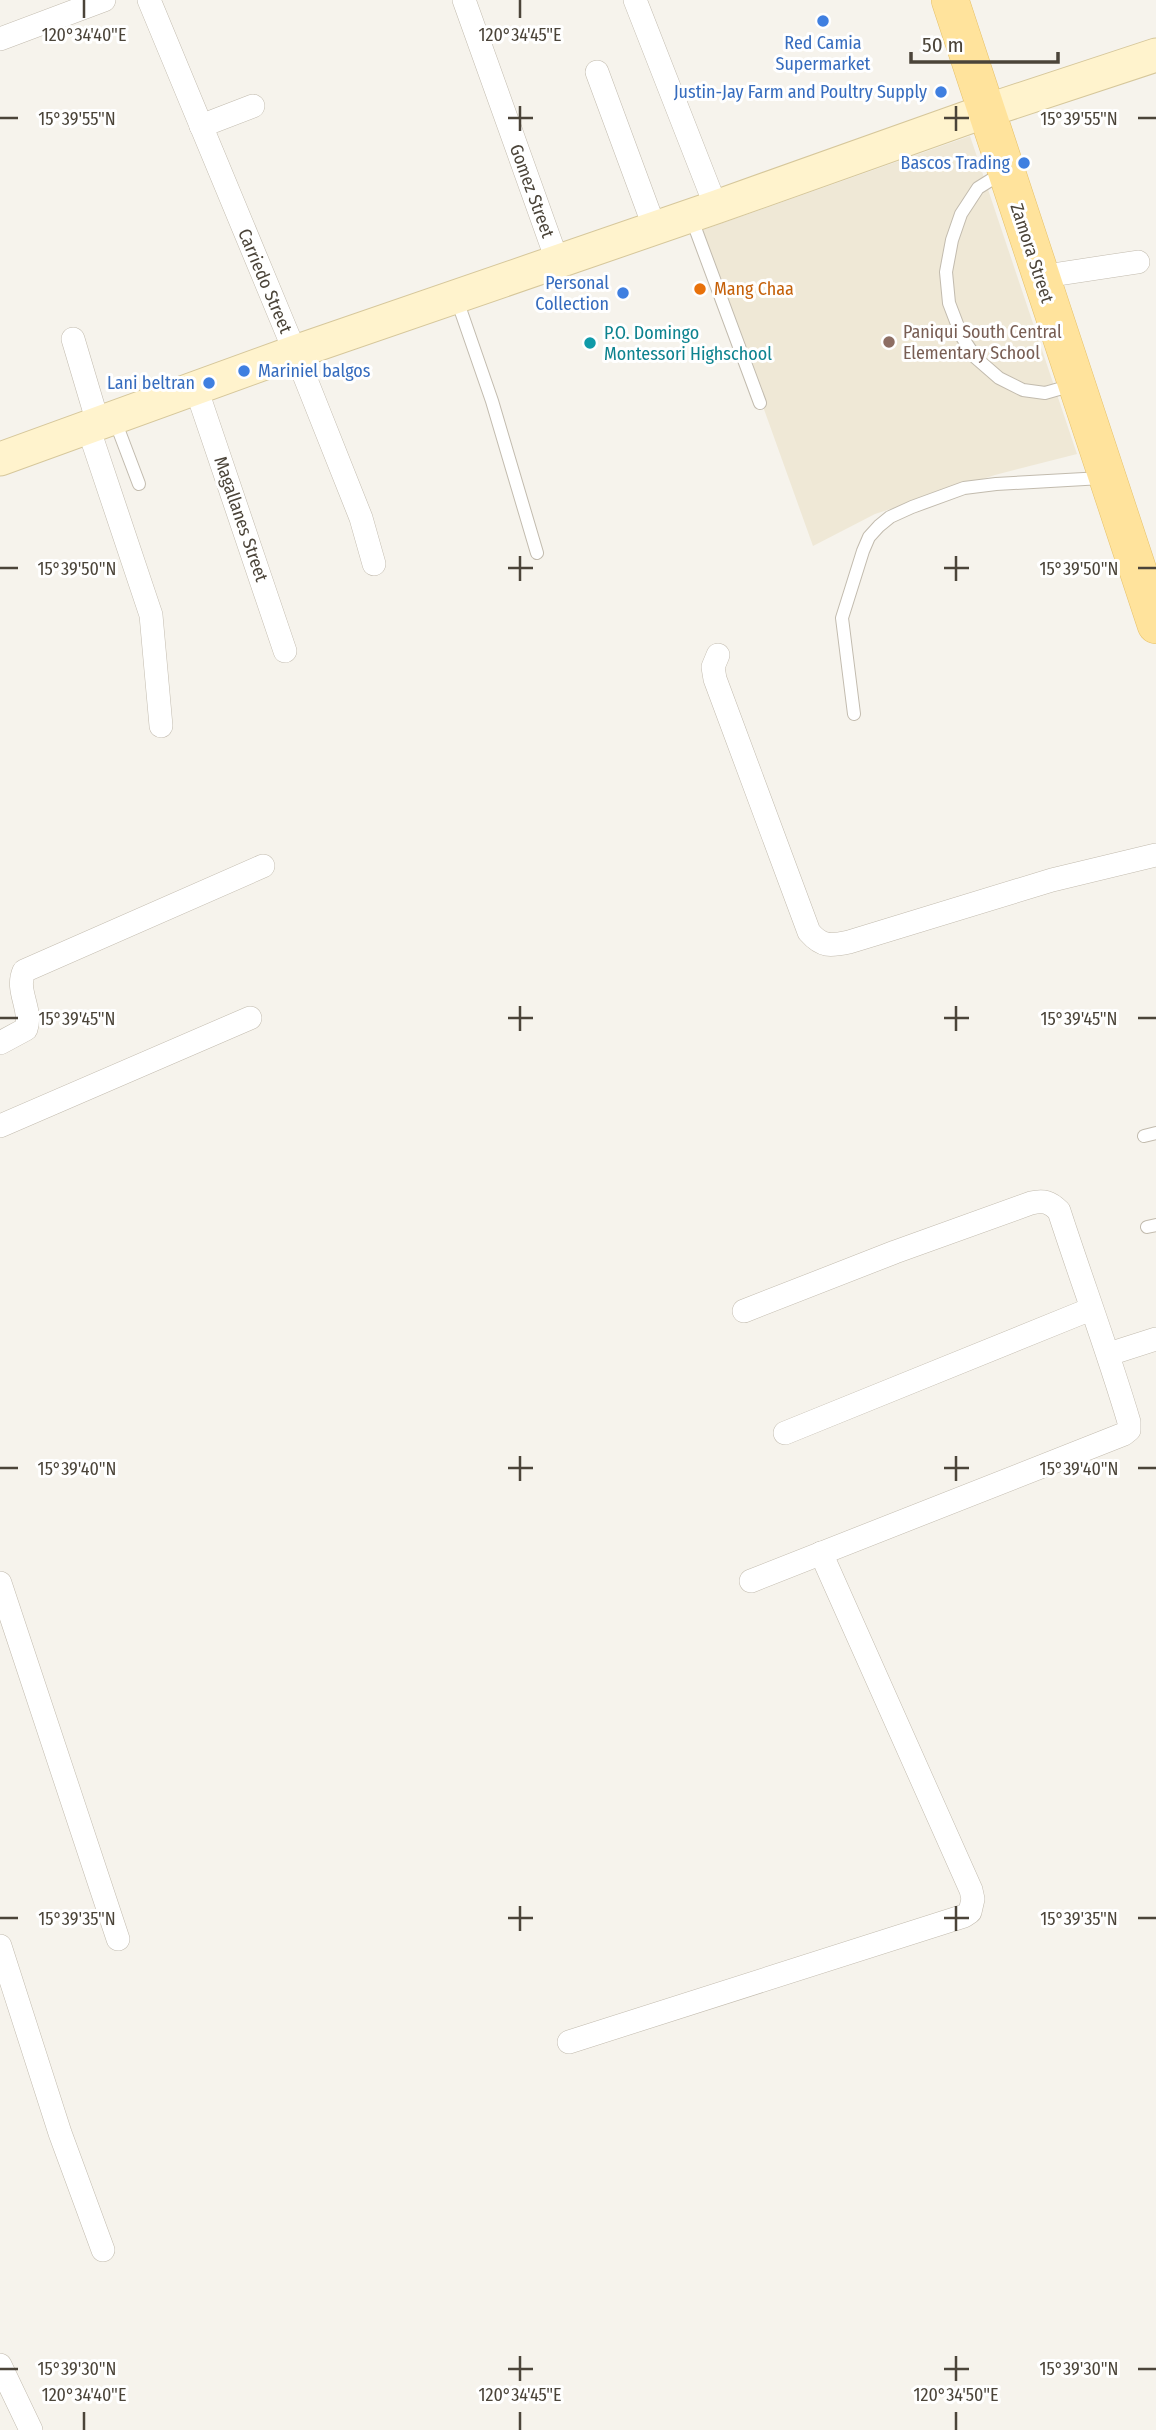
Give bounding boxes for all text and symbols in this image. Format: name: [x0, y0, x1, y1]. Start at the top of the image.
marker: Red Camia Supermarket: [815, 13, 831, 29]
scale bar: [911, 21, 1058, 65]
text: 120°34'40"E: [42, 24, 126, 46]
text: 120°34'45"E: [478, 24, 562, 46]
place label: Red Camia Supermarket: [775, 32, 871, 75]
text: 50 m: [922, 32, 964, 58]
place label: Justin-Jay Farm and Poultry Supply: [674, 81, 927, 103]
marker: Justin-Jay Farm and Poultry Supply: [933, 84, 949, 100]
text: 15°39'55"N: [38, 108, 116, 130]
text: 15°39'55"N: [1040, 108, 1118, 130]
street label: Gomez Street: [505, 141, 559, 241]
place label: Bascos Trading: [901, 152, 1011, 174]
marker: Bascos Trading: [1016, 155, 1032, 171]
street label: Zamora Street: [1006, 200, 1058, 306]
street label: Carriedo Street: [233, 225, 297, 337]
place label: Personal Collection: [535, 272, 609, 315]
place label: Mang Chaa: [714, 278, 794, 300]
marker: Mang Chaa: [692, 281, 708, 297]
marker: Personal Collection: [615, 285, 631, 301]
place label: Paniqui South Central Elementary School: [903, 321, 1062, 364]
place label: P.O. Domingo Montessori Highschool: [604, 322, 772, 365]
marker: Paniqui South Central Elementary School: [881, 334, 897, 350]
marker: P.O. Domingo Montessori Highschool: [582, 335, 598, 351]
place label: Mariniel balgos: [258, 360, 371, 382]
marker: Mariniel balgos: [236, 363, 252, 379]
place label: Lani beltran: [107, 372, 195, 394]
marker: Lani beltran: [201, 375, 217, 391]
street label: Magallanes Street: [209, 453, 273, 585]
text: 15°39'50"N: [37, 558, 117, 580]
text: 15°39'50"N: [1039, 558, 1119, 580]
text: 15°39'45"N: [38, 1008, 116, 1030]
text: 15°39'45"N: [1040, 1008, 1118, 1030]
text: 15°39'40"N: [38, 1458, 116, 1480]
text: 15°39'40"N: [1040, 1458, 1118, 1480]
text: 15°39'35"N: [38, 1908, 116, 1930]
text: 15°39'35"N: [1040, 1908, 1118, 1930]
text: 15°39'30"N: [38, 2358, 116, 2380]
text: 15°39'30"N: [1040, 2358, 1118, 2380]
text: 120°34'40"E: [42, 2384, 126, 2406]
text: 120°34'45"E: [478, 2384, 562, 2406]
text: 120°34'50"E: [914, 2384, 998, 2406]

